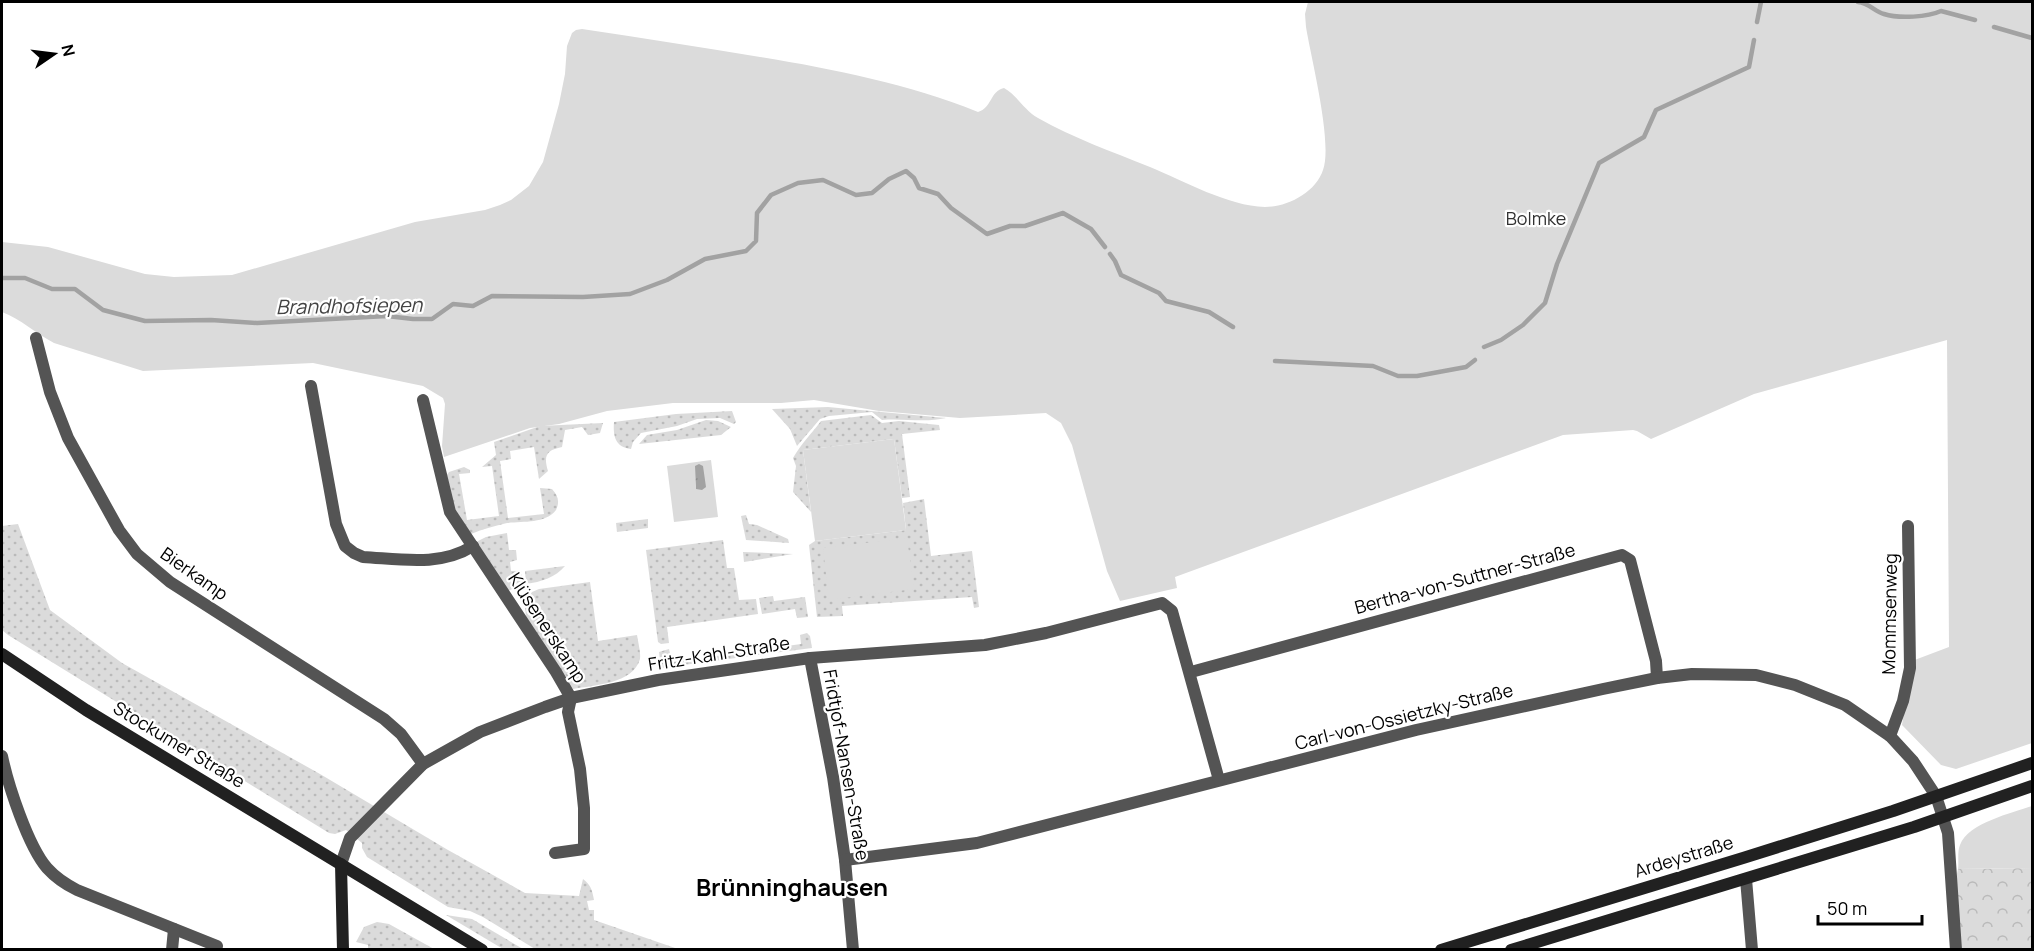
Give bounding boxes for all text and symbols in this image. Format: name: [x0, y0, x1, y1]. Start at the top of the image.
north arrow: [24, 24, 84, 84]
text: N: [56, 42, 81, 59]
park label: Bolmke: [1506, 206, 1566, 230]
water label: Brandhofsiepen: [276, 291, 423, 320]
street label: Bertha-von-Suttner-Straße: [1352, 537, 1578, 619]
street label: Bierkamp: [156, 541, 233, 605]
street label: Mommsenweg: [1876, 553, 1902, 675]
street label: Klüsenerskamp: [503, 568, 592, 687]
street label: Fritz-Kahl-Straße: [646, 630, 791, 676]
street label: Fridtjof-Nansen-Straße: [818, 668, 876, 862]
street label: Carl-von-Ossietzky-Straße: [1292, 677, 1515, 755]
street label: Stockumer Straße: [109, 695, 250, 793]
street label: Ardeystraße: [1631, 830, 1736, 882]
district label: Brünninghausen: [696, 870, 888, 903]
scale bar: [1818, 888, 1922, 926]
text: 50 m: [1827, 896, 1867, 920]

